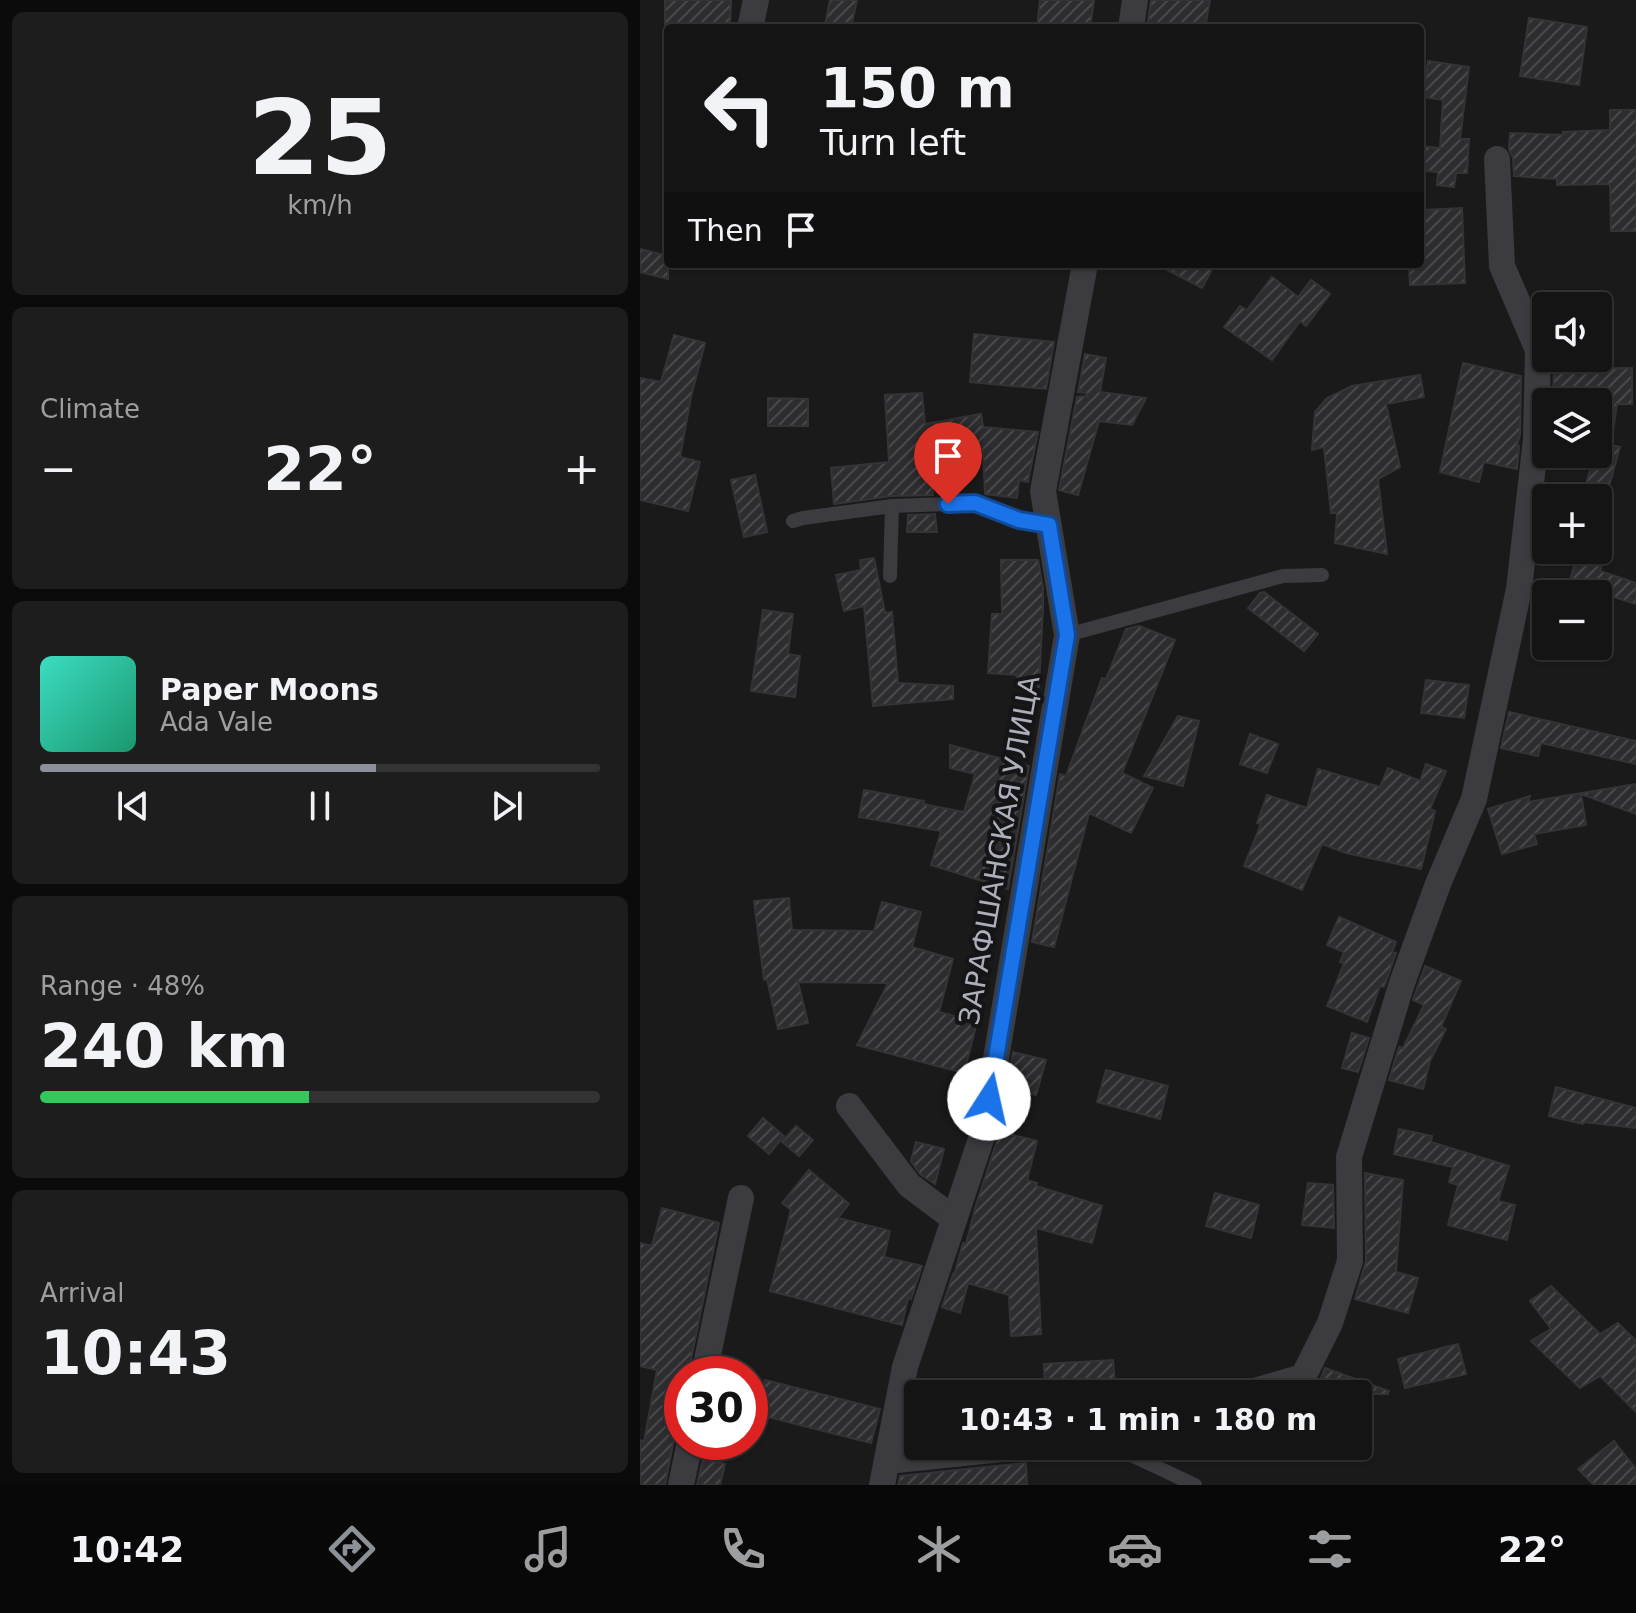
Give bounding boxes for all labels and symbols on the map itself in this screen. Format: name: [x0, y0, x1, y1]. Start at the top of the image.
pin: [914, 422, 982, 504]
street label: ЗАРАФШАНСКАЯ УЛИЦА: [952, 673, 1047, 1027]
position arrow: [947, 1057, 1031, 1141]
speed limit sign: 30: [664, 1356, 768, 1460]

